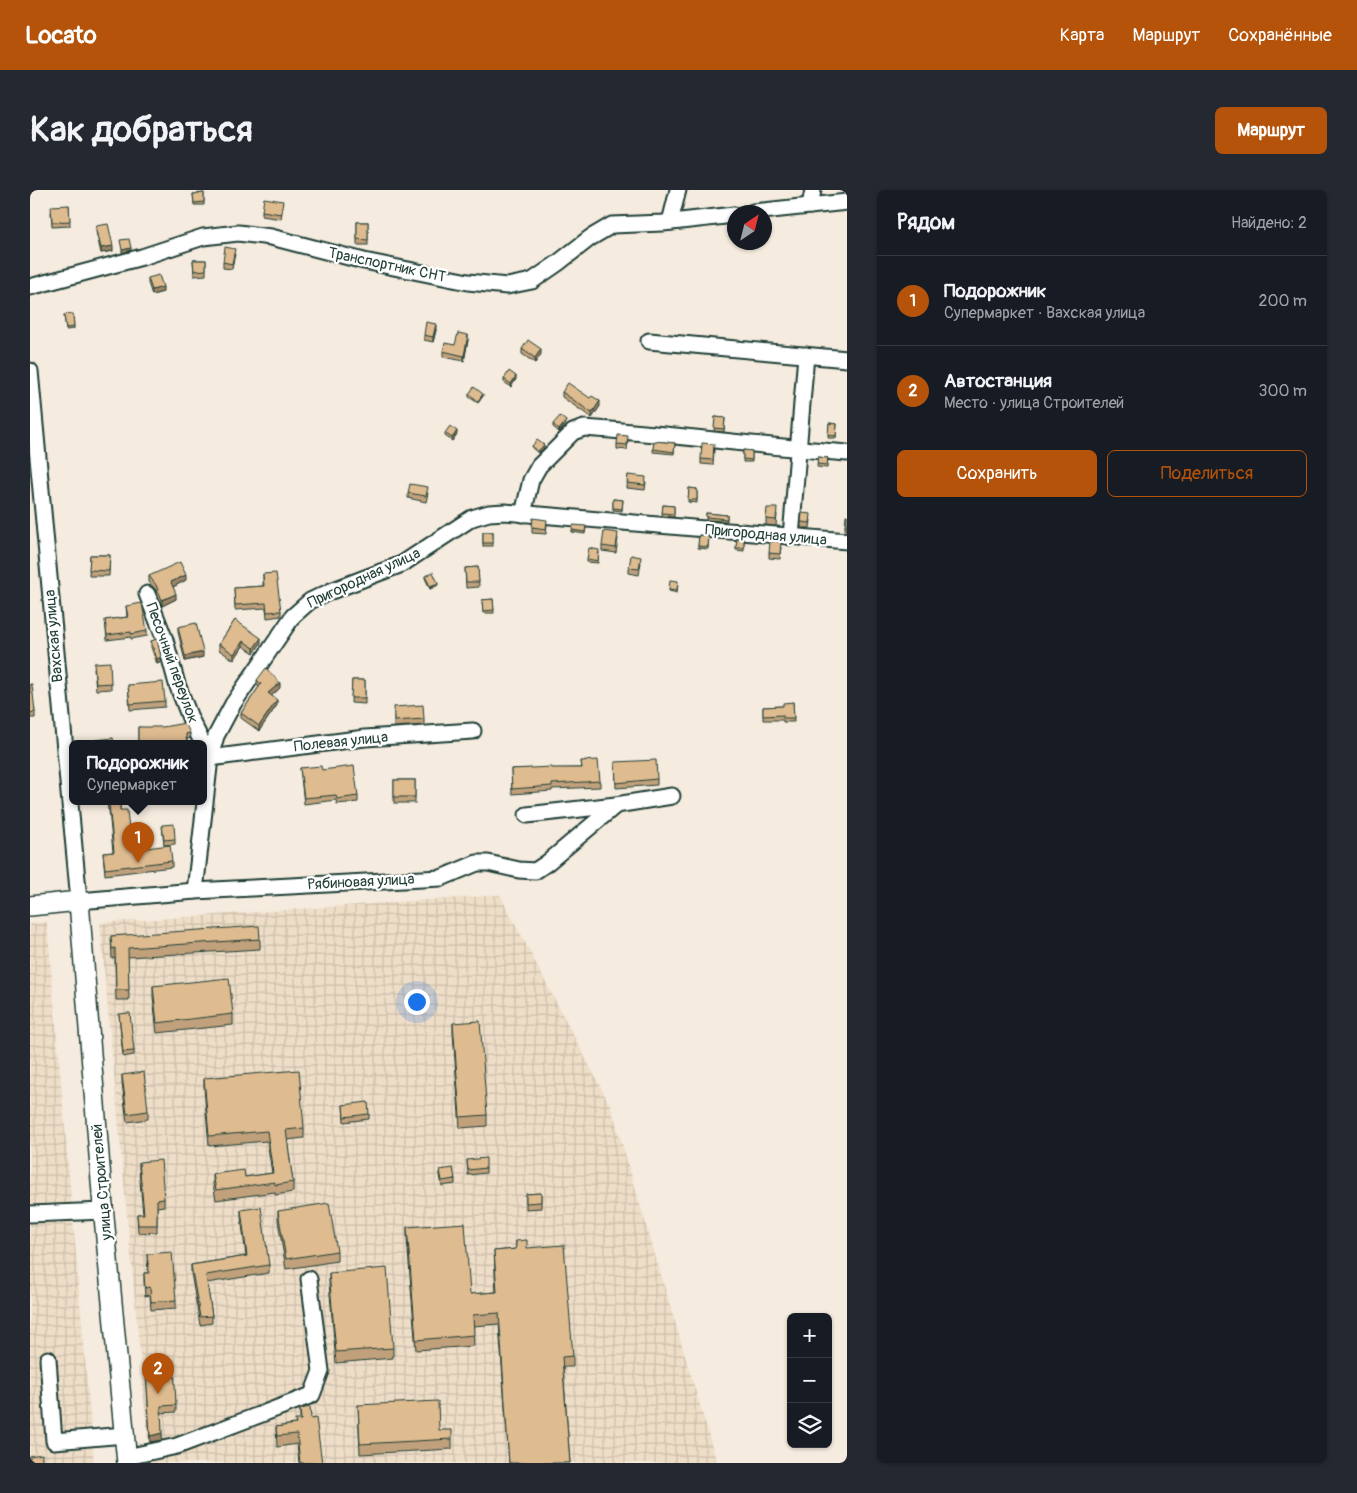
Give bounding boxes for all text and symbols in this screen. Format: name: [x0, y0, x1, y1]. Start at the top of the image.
text: Locato: [25, 21, 97, 50]
text: Карта: [1060, 24, 1104, 47]
text: Маршрут: [1132, 24, 1200, 47]
text: Сохранённые: [1228, 24, 1332, 47]
button: Маршрут: [1215, 107, 1327, 154]
text: Как добраться: [30, 108, 253, 152]
north arrow: [727, 205, 772, 250]
text: Рядом: [897, 209, 955, 236]
text: Найдено: 2: [1231, 213, 1307, 233]
street label: Транспортник СНТ: [326, 243, 448, 287]
text: Подорожник: [944, 279, 1046, 303]
text: 1: [910, 291, 916, 311]
text: 200 m: [1259, 291, 1307, 311]
text: Супермаркет · Вахская улица: [944, 303, 1145, 323]
text: Автостанция: [944, 369, 1052, 393]
text: 2: [909, 381, 917, 401]
text: 300 m: [1259, 381, 1307, 401]
text: Место · улица Строителей: [944, 393, 1124, 413]
button: Сохранить: [897, 450, 1097, 497]
button: Поделиться: [1107, 450, 1307, 497]
street label: Пригородная улица: [704, 520, 828, 550]
street label: Пригородная улица: [305, 544, 423, 612]
street label: Вахская улица: [40, 589, 68, 683]
street label: Песочный переулок: [141, 600, 203, 726]
street label: Полевая улица: [293, 728, 389, 756]
popup: [69, 740, 207, 805]
text: Подорожник: [87, 751, 189, 775]
text: Супермаркет: [87, 775, 177, 795]
pin: 1: [122, 822, 154, 863]
street label: Рябиновая улица: [307, 870, 415, 894]
your location: [404, 989, 430, 1015]
street label: улица Строителей: [87, 1123, 117, 1242]
map controls: [787, 1313, 832, 1448]
button: +: [787, 1313, 832, 1358]
pin: 2: [142, 1353, 174, 1394]
button: −: [787, 1358, 832, 1403]
button: layers: [787, 1403, 832, 1448]

